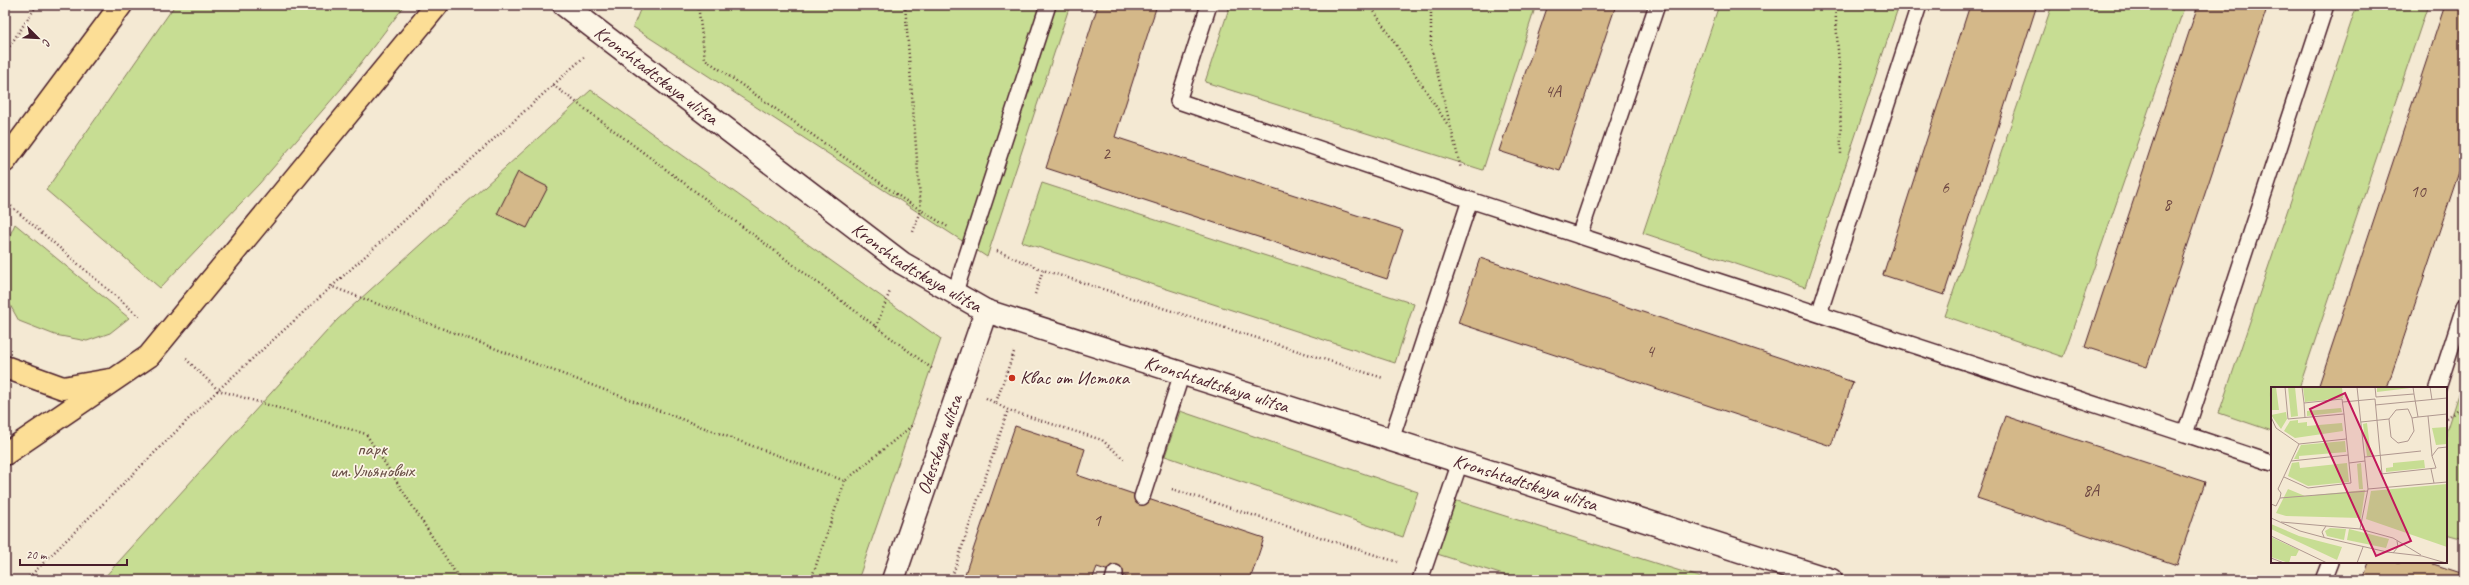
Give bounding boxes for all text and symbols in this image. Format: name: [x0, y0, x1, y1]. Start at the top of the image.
north arrow: [18, 18, 58, 58]
street label: Kronshtadtskaya ulitsa: [589, 20, 724, 131]
text: С: [39, 37, 55, 49]
house number: 4А: [1545, 81, 1563, 102]
house number: 2: [1102, 143, 1111, 164]
house number: 6: [1941, 177, 1950, 198]
house number: 10: [2410, 181, 2427, 202]
house number: 8: [2163, 194, 2173, 215]
street label: Kronshtadtskaya ulitsa: [847, 217, 987, 319]
house number: 4: [1646, 341, 1656, 362]
street label: Kronshtadtskaya ulitsa: [1142, 350, 1293, 419]
place label: Квас от Истока: [1020, 366, 1131, 390]
marker: Квас от Истока: [1007, 373, 1017, 383]
inset map: [2271, 387, 2447, 563]
street label: Odesskaya ulitsa: [911, 390, 969, 498]
park label: парк им.Ульяновых: [330, 437, 416, 483]
street label: Kronshtadtskaya ulitsa: [1450, 449, 1602, 517]
house number: 8А: [2083, 480, 2101, 501]
house number: 1: [1093, 510, 1102, 531]
scale bar: [20, 541, 127, 567]
text: 20 m: [26, 547, 48, 563]

